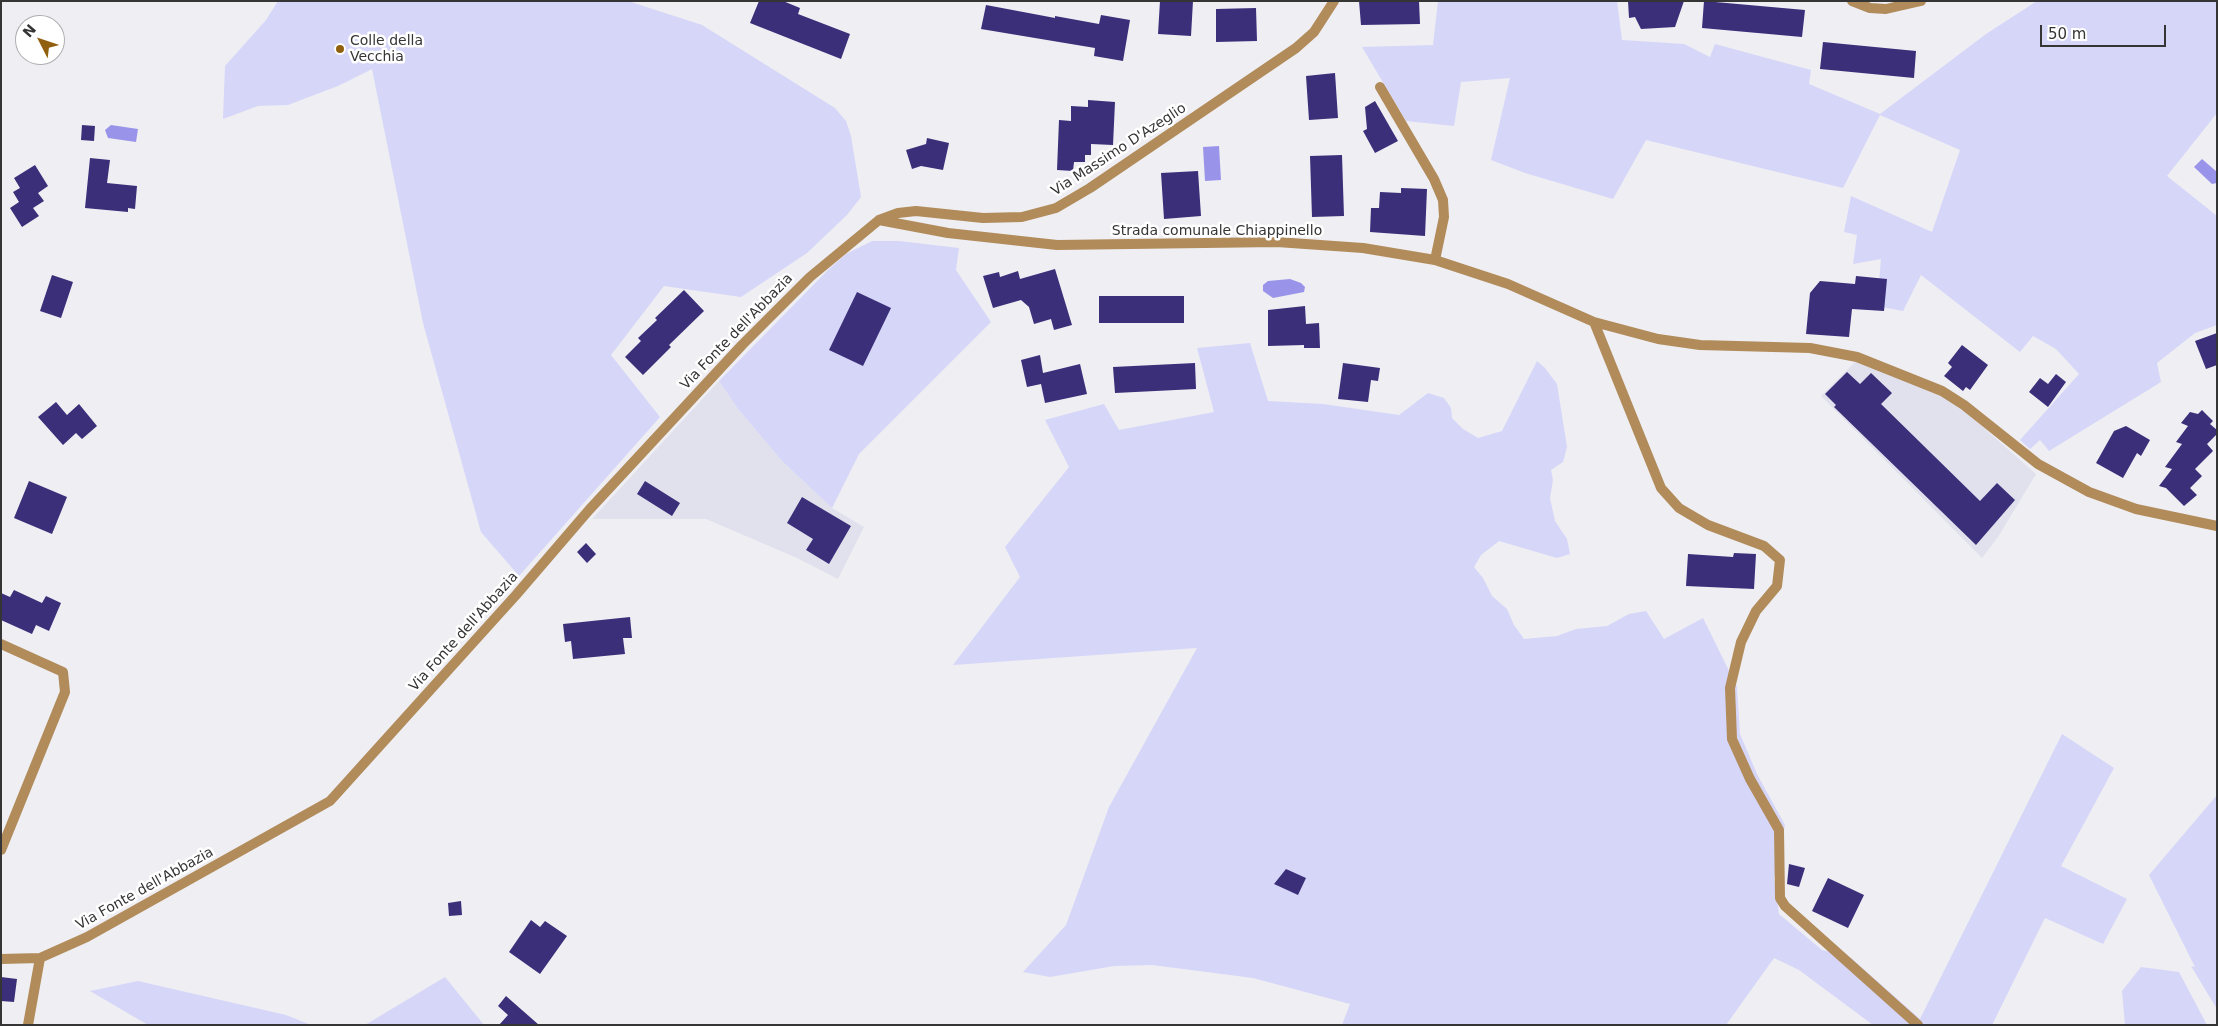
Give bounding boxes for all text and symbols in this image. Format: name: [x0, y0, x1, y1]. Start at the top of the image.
north arrow: [15, 15, 65, 65]
scale bar: [2043, 15, 2169, 47]
text: N: [20, 21, 39, 40]
text: 50 m: [2048, 25, 2086, 43]
place label: Colle della Vecchia: [350, 33, 423, 65]
marker: Colle della Vecchia: [334, 43, 346, 55]
street label: Via Massimo D'Azeglio: [1048, 100, 1190, 200]
street label: Strada comunale Chiappinello: [1112, 223, 1322, 239]
street label: Via Fonte dell'Abbazia: [677, 271, 797, 393]
street label: Via Fonte dell'Abbazia: [406, 569, 522, 695]
street label: Via Fonte dell'Abbazia: [73, 844, 217, 934]

